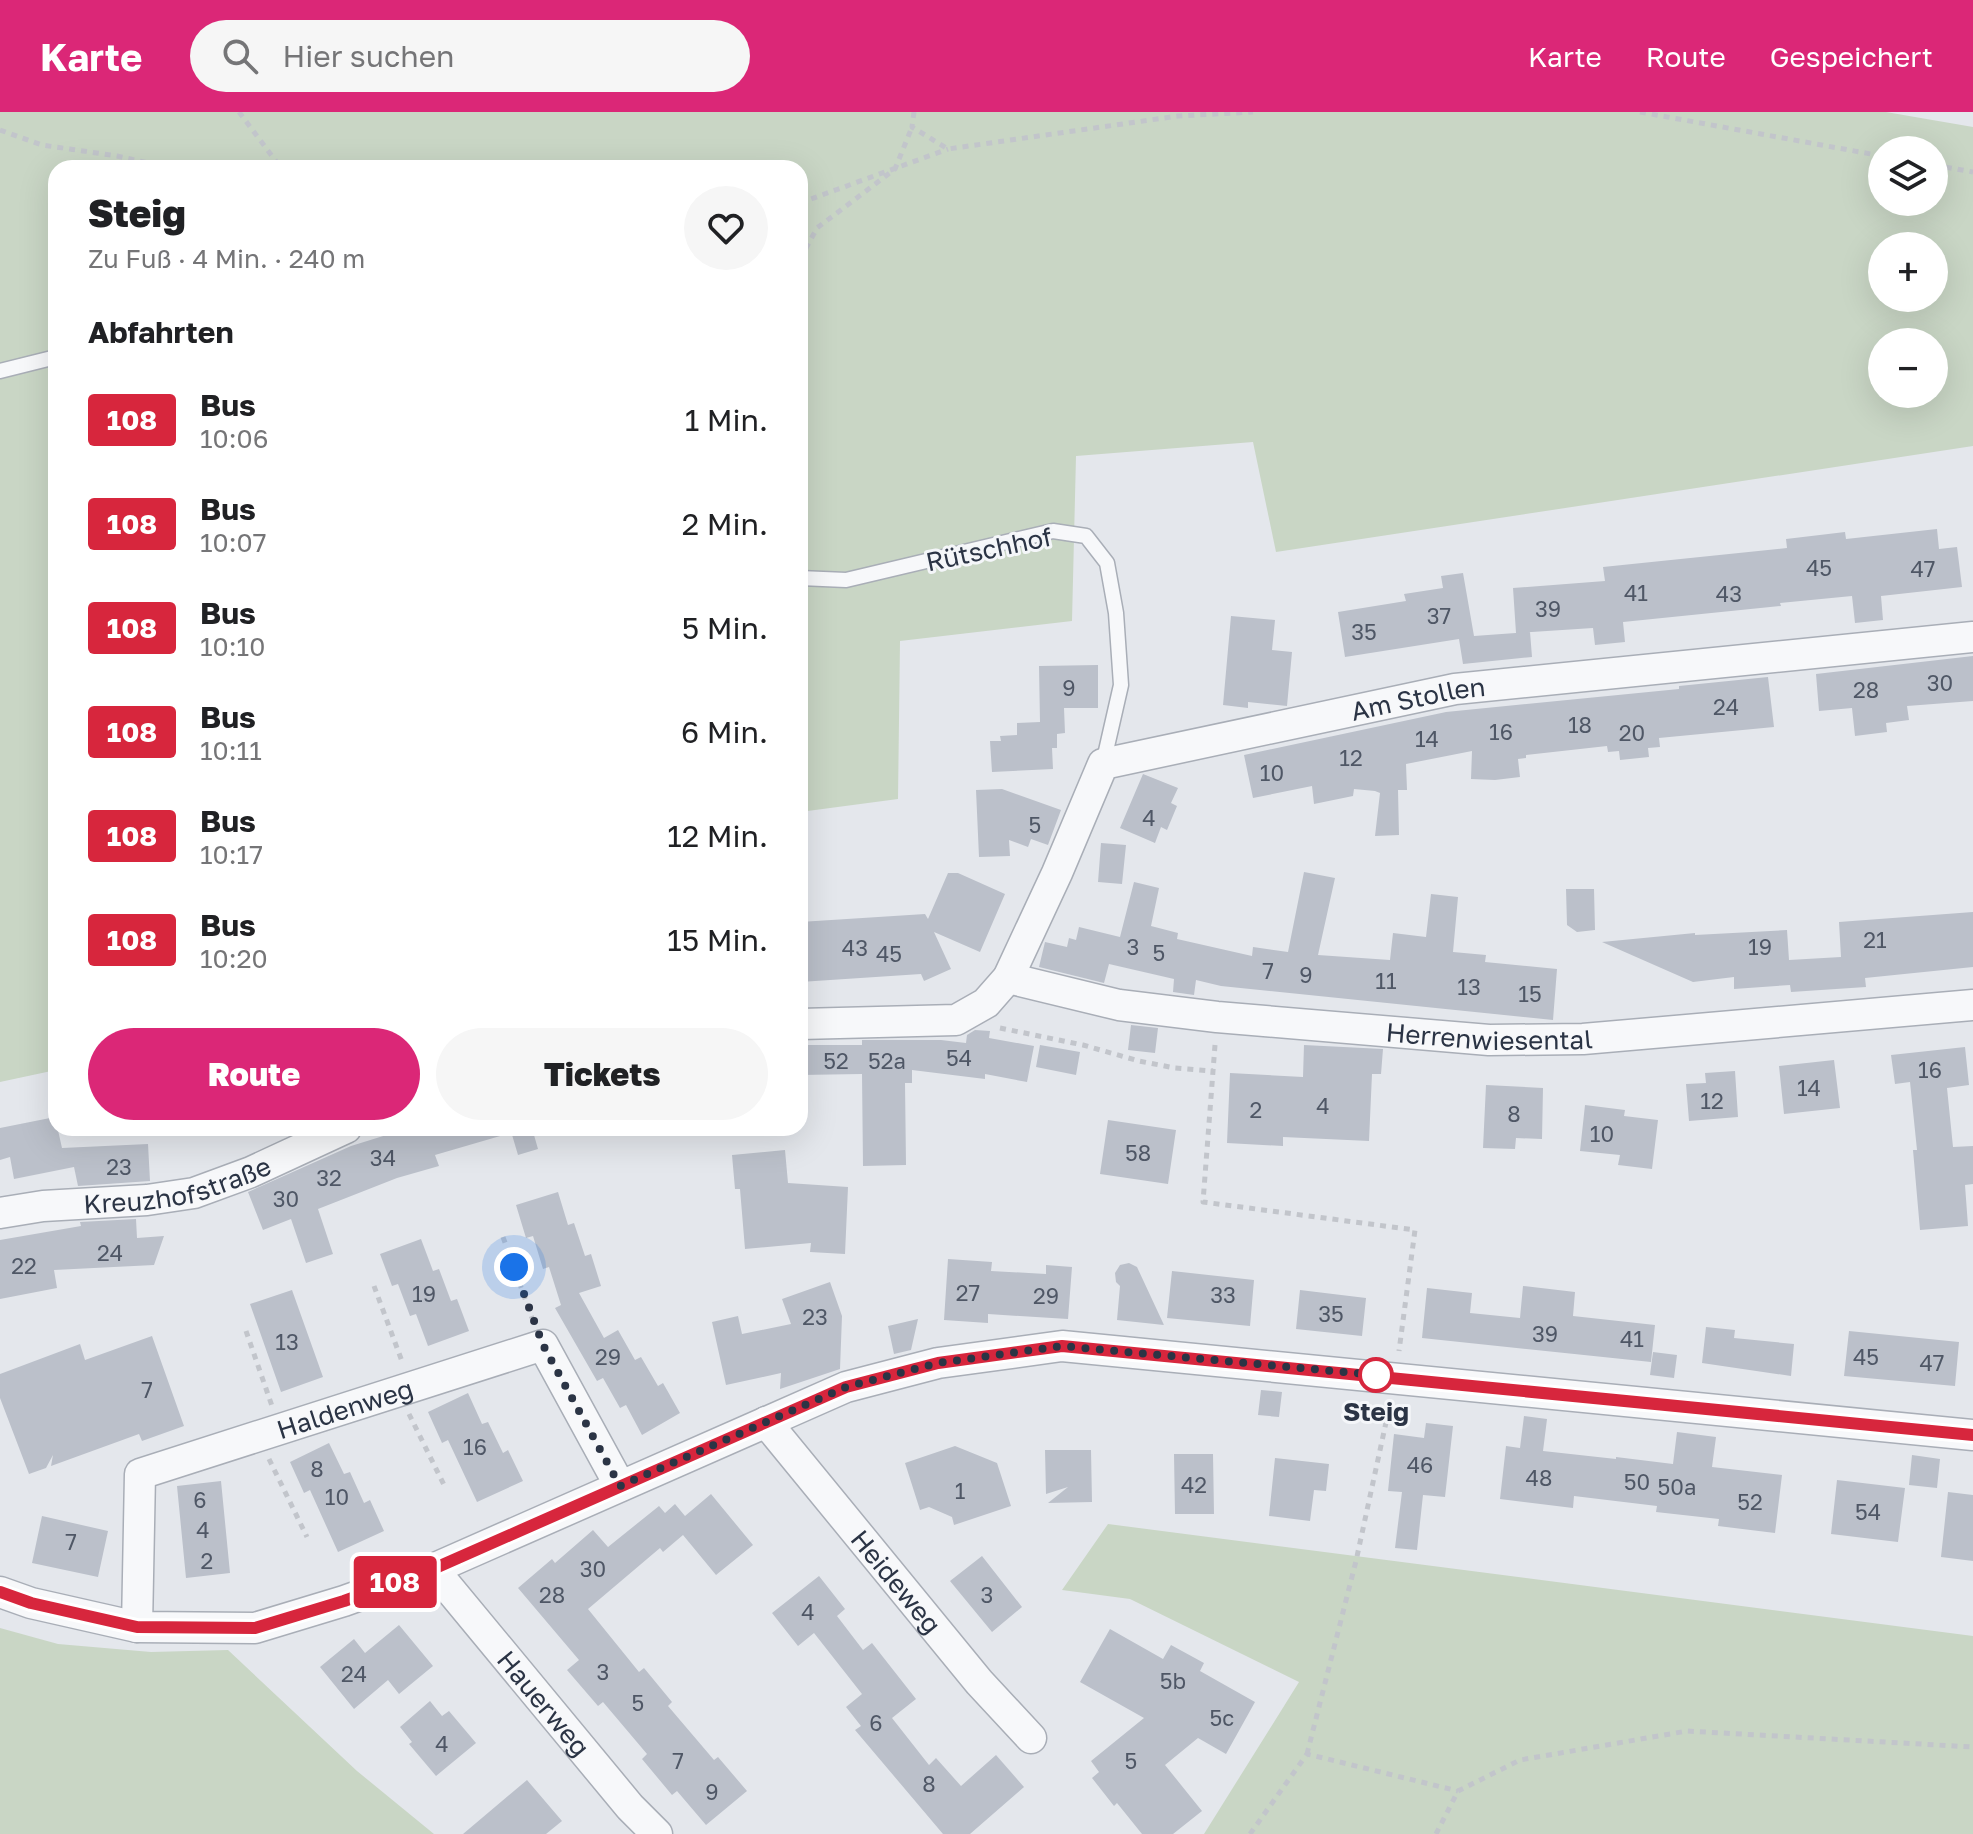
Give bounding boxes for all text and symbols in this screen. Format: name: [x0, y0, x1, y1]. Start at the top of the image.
search box: [190, 20, 750, 92]
text: Karte: [40, 34, 142, 79]
icon: search: [218, 34, 262, 78]
text: Hier suchen: [282, 38, 455, 74]
text: Karte: [1528, 40, 1602, 73]
text: Route: [1646, 40, 1726, 73]
text: Gespeichert: [1770, 40, 1933, 73]
map controls: [1868, 136, 1948, 408]
button: layers: [1868, 136, 1948, 216]
button: heart: [684, 186, 768, 270]
text: Steig: [88, 190, 186, 235]
button: +: [1868, 232, 1948, 312]
text: Zu Fuß · 4 Min. · 240 m: [88, 243, 365, 274]
text: Abfahrten: [88, 314, 234, 350]
button: −: [1868, 328, 1948, 408]
text: Bus: [200, 387, 256, 423]
text: 1 Min.: [685, 402, 768, 438]
text: 108: [107, 403, 157, 436]
text: 10:06: [200, 423, 268, 454]
text: Bus: [200, 491, 256, 527]
text: 2 Min.: [682, 506, 768, 542]
text: 108: [107, 507, 157, 540]
street label: Rütschhof: [923, 521, 1055, 577]
text: 10:07: [200, 527, 266, 558]
house number: 45: [1806, 554, 1832, 581]
house number: 47: [1910, 555, 1936, 582]
house number: 41: [1624, 579, 1648, 606]
house number: 43: [1716, 580, 1742, 607]
text: Bus: [200, 595, 256, 631]
house number: 39: [1535, 595, 1561, 622]
house number: 37: [1427, 602, 1451, 629]
text: 5 Min.: [682, 610, 768, 646]
text: 108: [107, 611, 157, 644]
house number: 35: [1351, 618, 1377, 645]
text: 10:10: [200, 631, 265, 662]
house number: 30: [1927, 669, 1953, 696]
street label: Am Stollen: [1348, 671, 1487, 726]
house number: 9: [1062, 674, 1076, 701]
house number: 28: [1853, 676, 1879, 703]
house number: 24: [1713, 693, 1739, 720]
text: Bus: [200, 699, 256, 735]
house number: 18: [1568, 711, 1592, 738]
text: 6 Min.: [681, 714, 768, 750]
text: 108: [107, 715, 157, 748]
house number: 16: [1489, 718, 1513, 745]
house number: 20: [1619, 719, 1645, 746]
house number: 14: [1415, 725, 1439, 752]
text: 10:11: [200, 735, 262, 766]
house number: 12: [1339, 744, 1363, 771]
house number: 10: [1260, 759, 1284, 786]
text: Bus: [200, 803, 256, 839]
house number: 4: [1142, 804, 1156, 831]
house number: 5: [1029, 811, 1041, 838]
text: 12 Min.: [667, 818, 768, 854]
text: 108: [107, 819, 157, 852]
text: 10:17: [200, 839, 263, 870]
text: Bus: [200, 907, 256, 943]
text: 15 Min.: [667, 922, 768, 958]
text: 108: [107, 923, 157, 956]
house number: 21: [1863, 926, 1887, 953]
house number: 3: [1127, 933, 1139, 960]
house number: 19: [1748, 933, 1772, 960]
house number: 43: [842, 934, 868, 961]
house number: 5: [1153, 939, 1165, 966]
house number: 45: [876, 940, 902, 967]
text: 10:20: [200, 943, 268, 974]
house number: 7: [1262, 957, 1274, 984]
house number: 9: [1299, 961, 1313, 988]
house number: 11: [1375, 967, 1397, 994]
house number: 13: [1457, 973, 1481, 1000]
house number: 15: [1518, 980, 1542, 1007]
street label: Herrenwiesental: [1385, 1016, 1594, 1056]
button: Route: [88, 1028, 420, 1120]
button: Tickets: [436, 1028, 768, 1120]
house number: 54: [946, 1044, 972, 1071]
house number: 52: [823, 1047, 849, 1074]
house number: 52a: [868, 1047, 906, 1074]
house number: 16: [1918, 1056, 1942, 1083]
house number: 14: [1797, 1074, 1821, 1101]
house number: 12: [1700, 1087, 1724, 1114]
house number: 4: [1316, 1092, 1330, 1119]
house number: 2: [1250, 1096, 1262, 1123]
house number: 8: [1507, 1100, 1521, 1127]
house number: 10: [1590, 1120, 1614, 1147]
house number: 58: [1125, 1139, 1151, 1166]
house number: 34: [370, 1144, 396, 1171]
street label: Kreuzhofstraße: [83, 1150, 276, 1219]
house number: 23: [106, 1153, 132, 1180]
house number: 32: [316, 1164, 342, 1191]
house number: 30: [273, 1185, 299, 1212]
house number: 24: [97, 1239, 123, 1266]
your location: [494, 1247, 534, 1287]
house number: 22: [11, 1252, 37, 1279]
house number: 27: [956, 1279, 980, 1306]
house number: 19: [412, 1280, 436, 1307]
house number: 33: [1210, 1281, 1236, 1308]
house number: 29: [1033, 1282, 1059, 1309]
house number: 35: [1318, 1300, 1344, 1327]
house number: 23: [802, 1303, 828, 1330]
house number: 39: [1532, 1320, 1558, 1347]
house number: 41: [1620, 1325, 1644, 1352]
house number: 13: [275, 1328, 299, 1355]
house number: 29: [595, 1343, 621, 1370]
house number: 45: [1853, 1343, 1879, 1370]
house number: 47: [1919, 1349, 1945, 1376]
marker: Steig: [1359, 1358, 1393, 1392]
street label: Haldenweg: [273, 1372, 417, 1445]
house number: 7: [141, 1376, 153, 1403]
place label: Steig: [1343, 1396, 1409, 1427]
house number: 16: [463, 1433, 487, 1460]
house number: 46: [1407, 1451, 1433, 1478]
house number: 8: [310, 1455, 324, 1482]
house number: 48: [1526, 1464, 1552, 1491]
house number: 50: [1624, 1468, 1650, 1495]
house number: 42: [1181, 1471, 1207, 1498]
house number: 50a: [1658, 1473, 1696, 1500]
house number: 1: [955, 1477, 966, 1504]
house number: 10: [325, 1483, 349, 1510]
house number: 6: [193, 1486, 207, 1513]
house number: 52: [1737, 1488, 1763, 1515]
house number: 54: [1855, 1498, 1881, 1525]
house number: 4: [196, 1516, 210, 1543]
street label: Heideweg: [845, 1523, 948, 1639]
house number: 7: [65, 1528, 77, 1555]
house number: 2: [201, 1547, 213, 1574]
house number: 30: [580, 1555, 606, 1582]
line badge: 108: [349, 1556, 441, 1608]
text: 108: [370, 1565, 420, 1598]
house number: 28: [539, 1581, 565, 1608]
house number: 3: [981, 1581, 993, 1608]
house number: 4: [801, 1598, 815, 1625]
street label: Hauerweg: [491, 1644, 597, 1762]
house number: 3: [597, 1658, 609, 1685]
house number: 24: [341, 1660, 367, 1687]
house number: 5b: [1160, 1667, 1186, 1694]
house number: 5: [632, 1689, 644, 1716]
house number: 5c: [1210, 1704, 1234, 1731]
house number: 6: [869, 1709, 883, 1736]
house number: 4: [435, 1730, 449, 1757]
house number: 7: [672, 1747, 684, 1774]
house number: 5: [1125, 1747, 1137, 1774]
house number: 8: [922, 1770, 936, 1797]
house number: 9: [705, 1778, 719, 1805]

